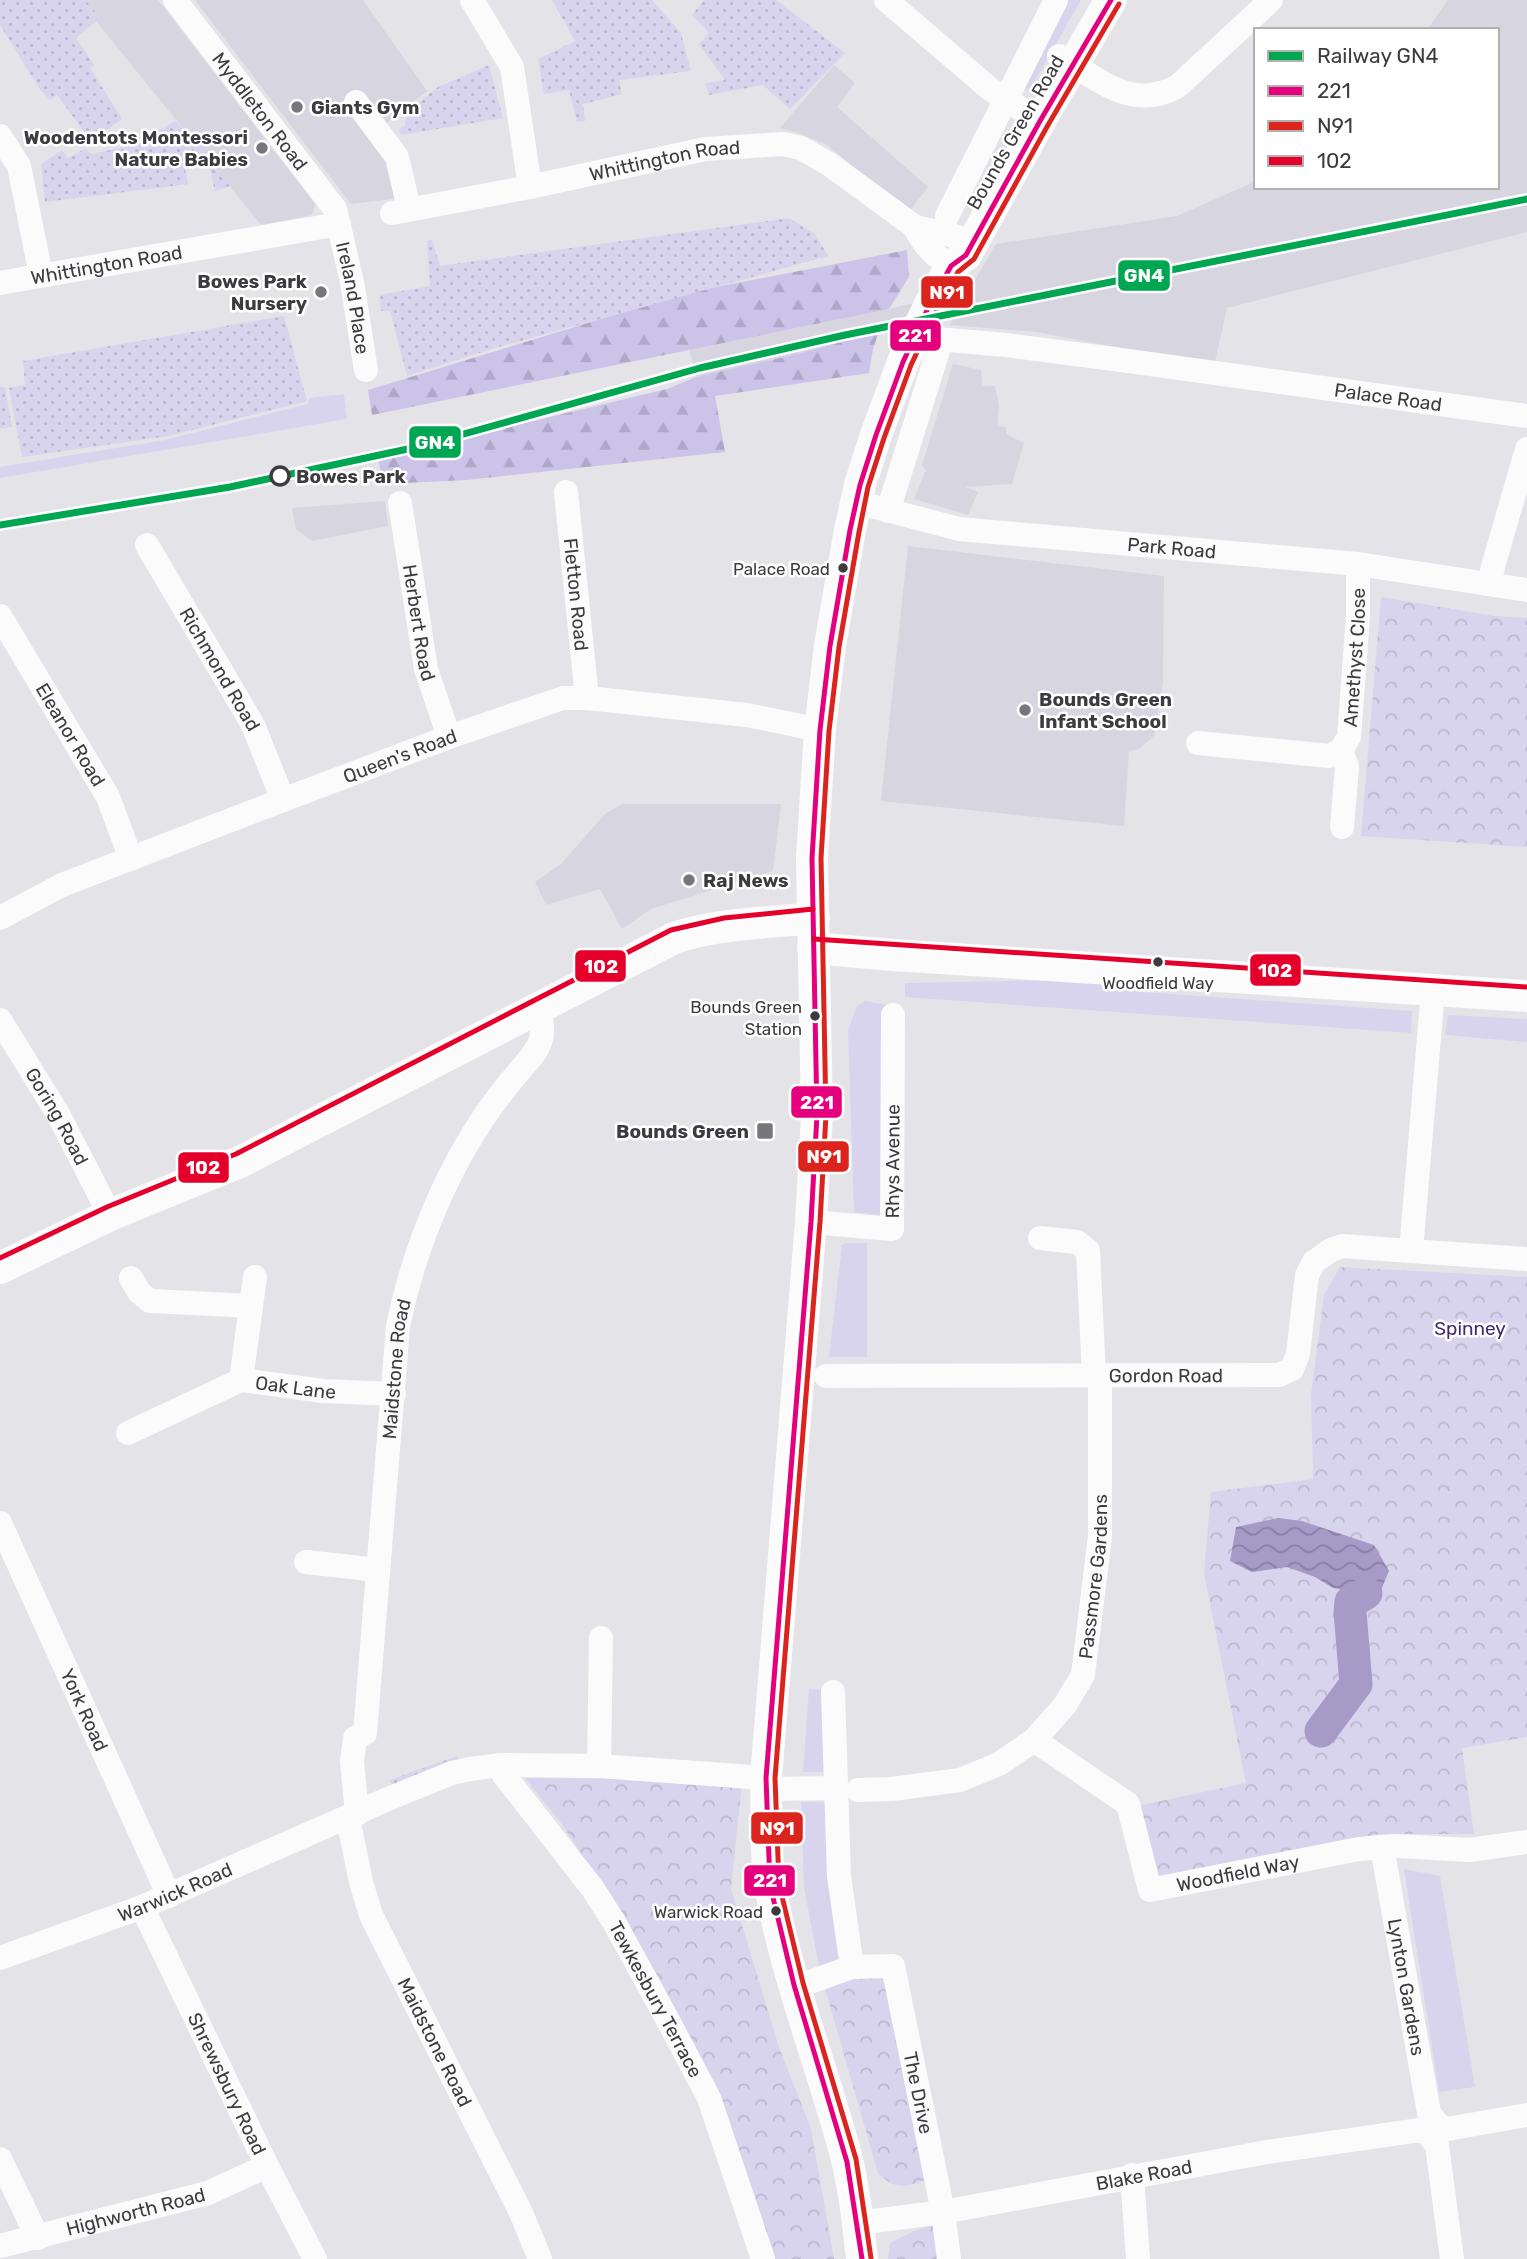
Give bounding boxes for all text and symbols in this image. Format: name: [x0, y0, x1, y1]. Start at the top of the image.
legend: [1254, 28, 1499, 189]
text: Railway GN4: [1317, 43, 1439, 68]
street label: Myddleton Road: [207, 48, 312, 175]
street label: Bounds Green Road: [962, 51, 1069, 214]
text: 221: [1317, 78, 1351, 103]
place label: Giants Gym: [311, 96, 419, 119]
marker: Giants Gym: [289, 99, 305, 115]
text: N91: [1317, 113, 1353, 138]
place label: Woodentots Montessori Nature Babies: [24, 126, 248, 171]
street label: Whittington Road: [587, 136, 741, 186]
marker: Woodentots Montessori Nature Babies: [254, 140, 270, 156]
text: 102: [1317, 148, 1352, 173]
street label: Ireland Place: [331, 239, 374, 356]
street label: Whittington Road: [29, 240, 184, 289]
line badge: GN4: [1117, 259, 1171, 292]
text: GN4: [1124, 264, 1164, 287]
place label: Bowes Park Nursery: [197, 270, 308, 315]
line badge: N91: [920, 275, 974, 309]
text: N91: [929, 281, 965, 304]
marker: Bowes Park Nursery: [313, 284, 329, 300]
line badge: 221: [889, 319, 942, 352]
text: 221: [898, 324, 932, 347]
street label: Palace Road: [1333, 379, 1443, 416]
line badge: GN4: [408, 425, 462, 459]
text: GN4: [415, 431, 455, 454]
place label: Bowes Park: [296, 465, 406, 488]
marker: Bowes Park: [270, 466, 290, 486]
street label: Park Road: [1126, 533, 1217, 564]
street label: Fletton Road: [559, 537, 593, 652]
place label: Palace Road: [733, 559, 830, 579]
marker: Palace Road: [836, 561, 850, 575]
street label: Herbert Road: [398, 563, 440, 684]
street label: Amethyst Close: [1339, 588, 1370, 728]
street label: Richmond Road: [174, 603, 265, 735]
street label: Eleanor Road: [31, 679, 110, 791]
place label: Bounds Green Infant School: [1039, 688, 1172, 733]
marker: Bounds Green Infant School: [1017, 702, 1033, 718]
street label: Queen's Road: [340, 724, 460, 788]
place label: Raj News: [703, 869, 789, 892]
marker: Raj News: [681, 872, 697, 888]
line badge: 102: [574, 949, 627, 983]
line badge: 102: [1249, 953, 1302, 987]
text: 102: [584, 955, 618, 978]
marker: Woodfield Way: [1151, 955, 1165, 969]
text: 102: [1258, 959, 1292, 982]
place label: Woodfield Way: [1102, 973, 1214, 993]
place label: Bounds Green Station: [690, 997, 802, 1039]
marker: Bounds Green Station: [808, 1009, 822, 1023]
street label: Goring Road: [20, 1063, 93, 1169]
line badge: 221: [790, 1085, 843, 1119]
text: 221: [800, 1091, 834, 1114]
street label: Rhys Avenue: [881, 1104, 905, 1219]
place label: Bounds Green: [616, 1120, 749, 1143]
marker: Bounds Green: [755, 1121, 775, 1141]
line badge: N91: [797, 1140, 850, 1173]
text: N91: [806, 1145, 842, 1168]
line badge: 102: [177, 1151, 230, 1184]
text: 102: [186, 1156, 220, 1179]
street label: Maidstone Road: [378, 1296, 416, 1440]
park label: Spinney: [1434, 1317, 1506, 1340]
street label: Gordon Road: [1109, 1364, 1223, 1387]
street label: Oak Lane: [254, 1371, 336, 1404]
street label: Passmore Gardens: [1074, 1494, 1112, 1660]
street label: York Road: [55, 1665, 113, 1755]
line badge: N91: [750, 1811, 804, 1845]
text: N91: [759, 1817, 795, 1840]
street label: Woodfield Way: [1174, 1850, 1301, 1897]
street label: Warwick Road: [115, 1858, 236, 1927]
line badge: 221: [743, 1864, 796, 1897]
text: 221: [753, 1869, 787, 1892]
place label: Warwick Road: [654, 1902, 763, 1922]
marker: Warwick Road: [769, 1904, 783, 1918]
street label: Tewkesbury Terrace: [604, 1917, 707, 2082]
street label: Lynton Gardens: [1383, 1917, 1430, 2057]
street label: Maidstone Road: [392, 1974, 477, 2111]
street label: Shrewsbury Road: [183, 2009, 271, 2159]
street label: The Drive: [899, 2050, 938, 2136]
street label: Blake Road: [1094, 2155, 1194, 2195]
street label: Highworth Road: [64, 2183, 208, 2241]

